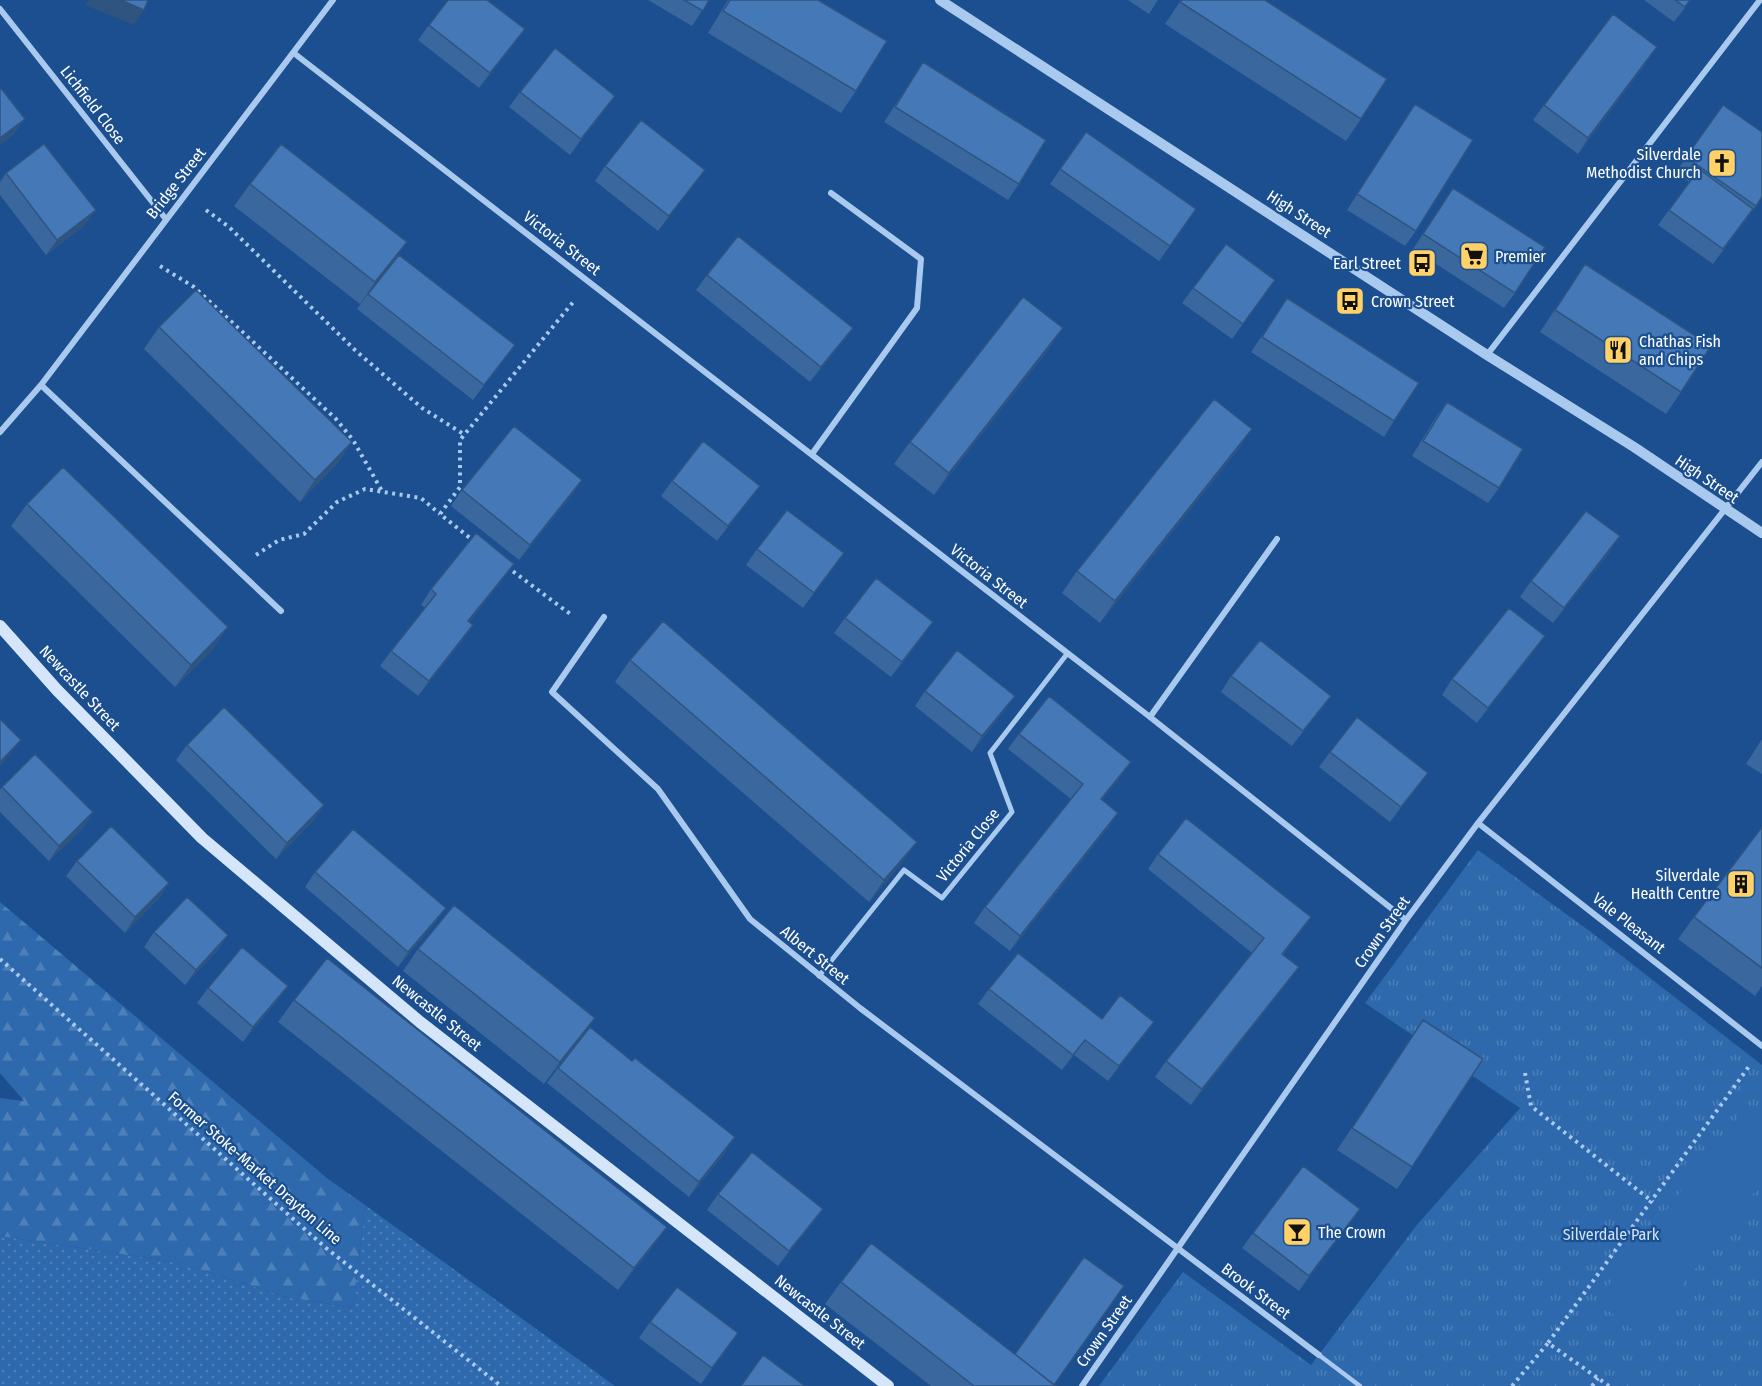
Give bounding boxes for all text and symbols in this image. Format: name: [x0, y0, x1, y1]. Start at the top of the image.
street label: Lichfield Close: [56, 62, 130, 148]
street label: Bridge Street: [142, 143, 210, 222]
place label: Silverdale Methodist Church: [1586, 145, 1701, 182]
church icon: Silverdale Methodist Church: [1706, 147, 1738, 179]
street label: High Street: [1263, 186, 1335, 242]
street label: Victoria Street: [520, 207, 605, 280]
supermarket icon: Premier: [1458, 240, 1490, 272]
bus stop icon: Earl Street: [1406, 247, 1438, 279]
place label: Premier: [1495, 247, 1546, 266]
place label: Earl Street: [1333, 254, 1402, 273]
bus stop icon: Crown Street: [1334, 285, 1366, 317]
place label: Crown Street: [1371, 292, 1455, 311]
place label: Chathas Fish and Chips: [1639, 332, 1721, 369]
restaurant icon: Chathas Fish and Chips: [1602, 334, 1634, 366]
street label: High Street: [1672, 451, 1743, 508]
street label: Victoria Street: [947, 540, 1032, 613]
street label: Newcastle Street: [36, 641, 125, 735]
street label: Victoria Close: [933, 804, 1003, 886]
place label: Silverdale Health Centre: [1631, 866, 1720, 903]
building icon: Silverdale Health Centre: [1725, 868, 1757, 900]
street label: Vale Pleasant: [1589, 889, 1670, 958]
street label: Crown Street: [1350, 892, 1414, 972]
street label: Albert Street: [777, 922, 854, 989]
street label: Newcastle Street: [388, 971, 486, 1055]
street label: Former Stoke-Market Drayton Line: [164, 1087, 346, 1249]
bar icon: The Crown: [1281, 1216, 1313, 1248]
place label: The Crown: [1318, 1223, 1386, 1242]
park label: Silverdale Park: [1563, 1225, 1660, 1244]
street label: Brook Street: [1218, 1259, 1295, 1324]
street label: Newcastle Street: [771, 1271, 870, 1354]
street label: Crown Street: [1072, 1291, 1136, 1371]

